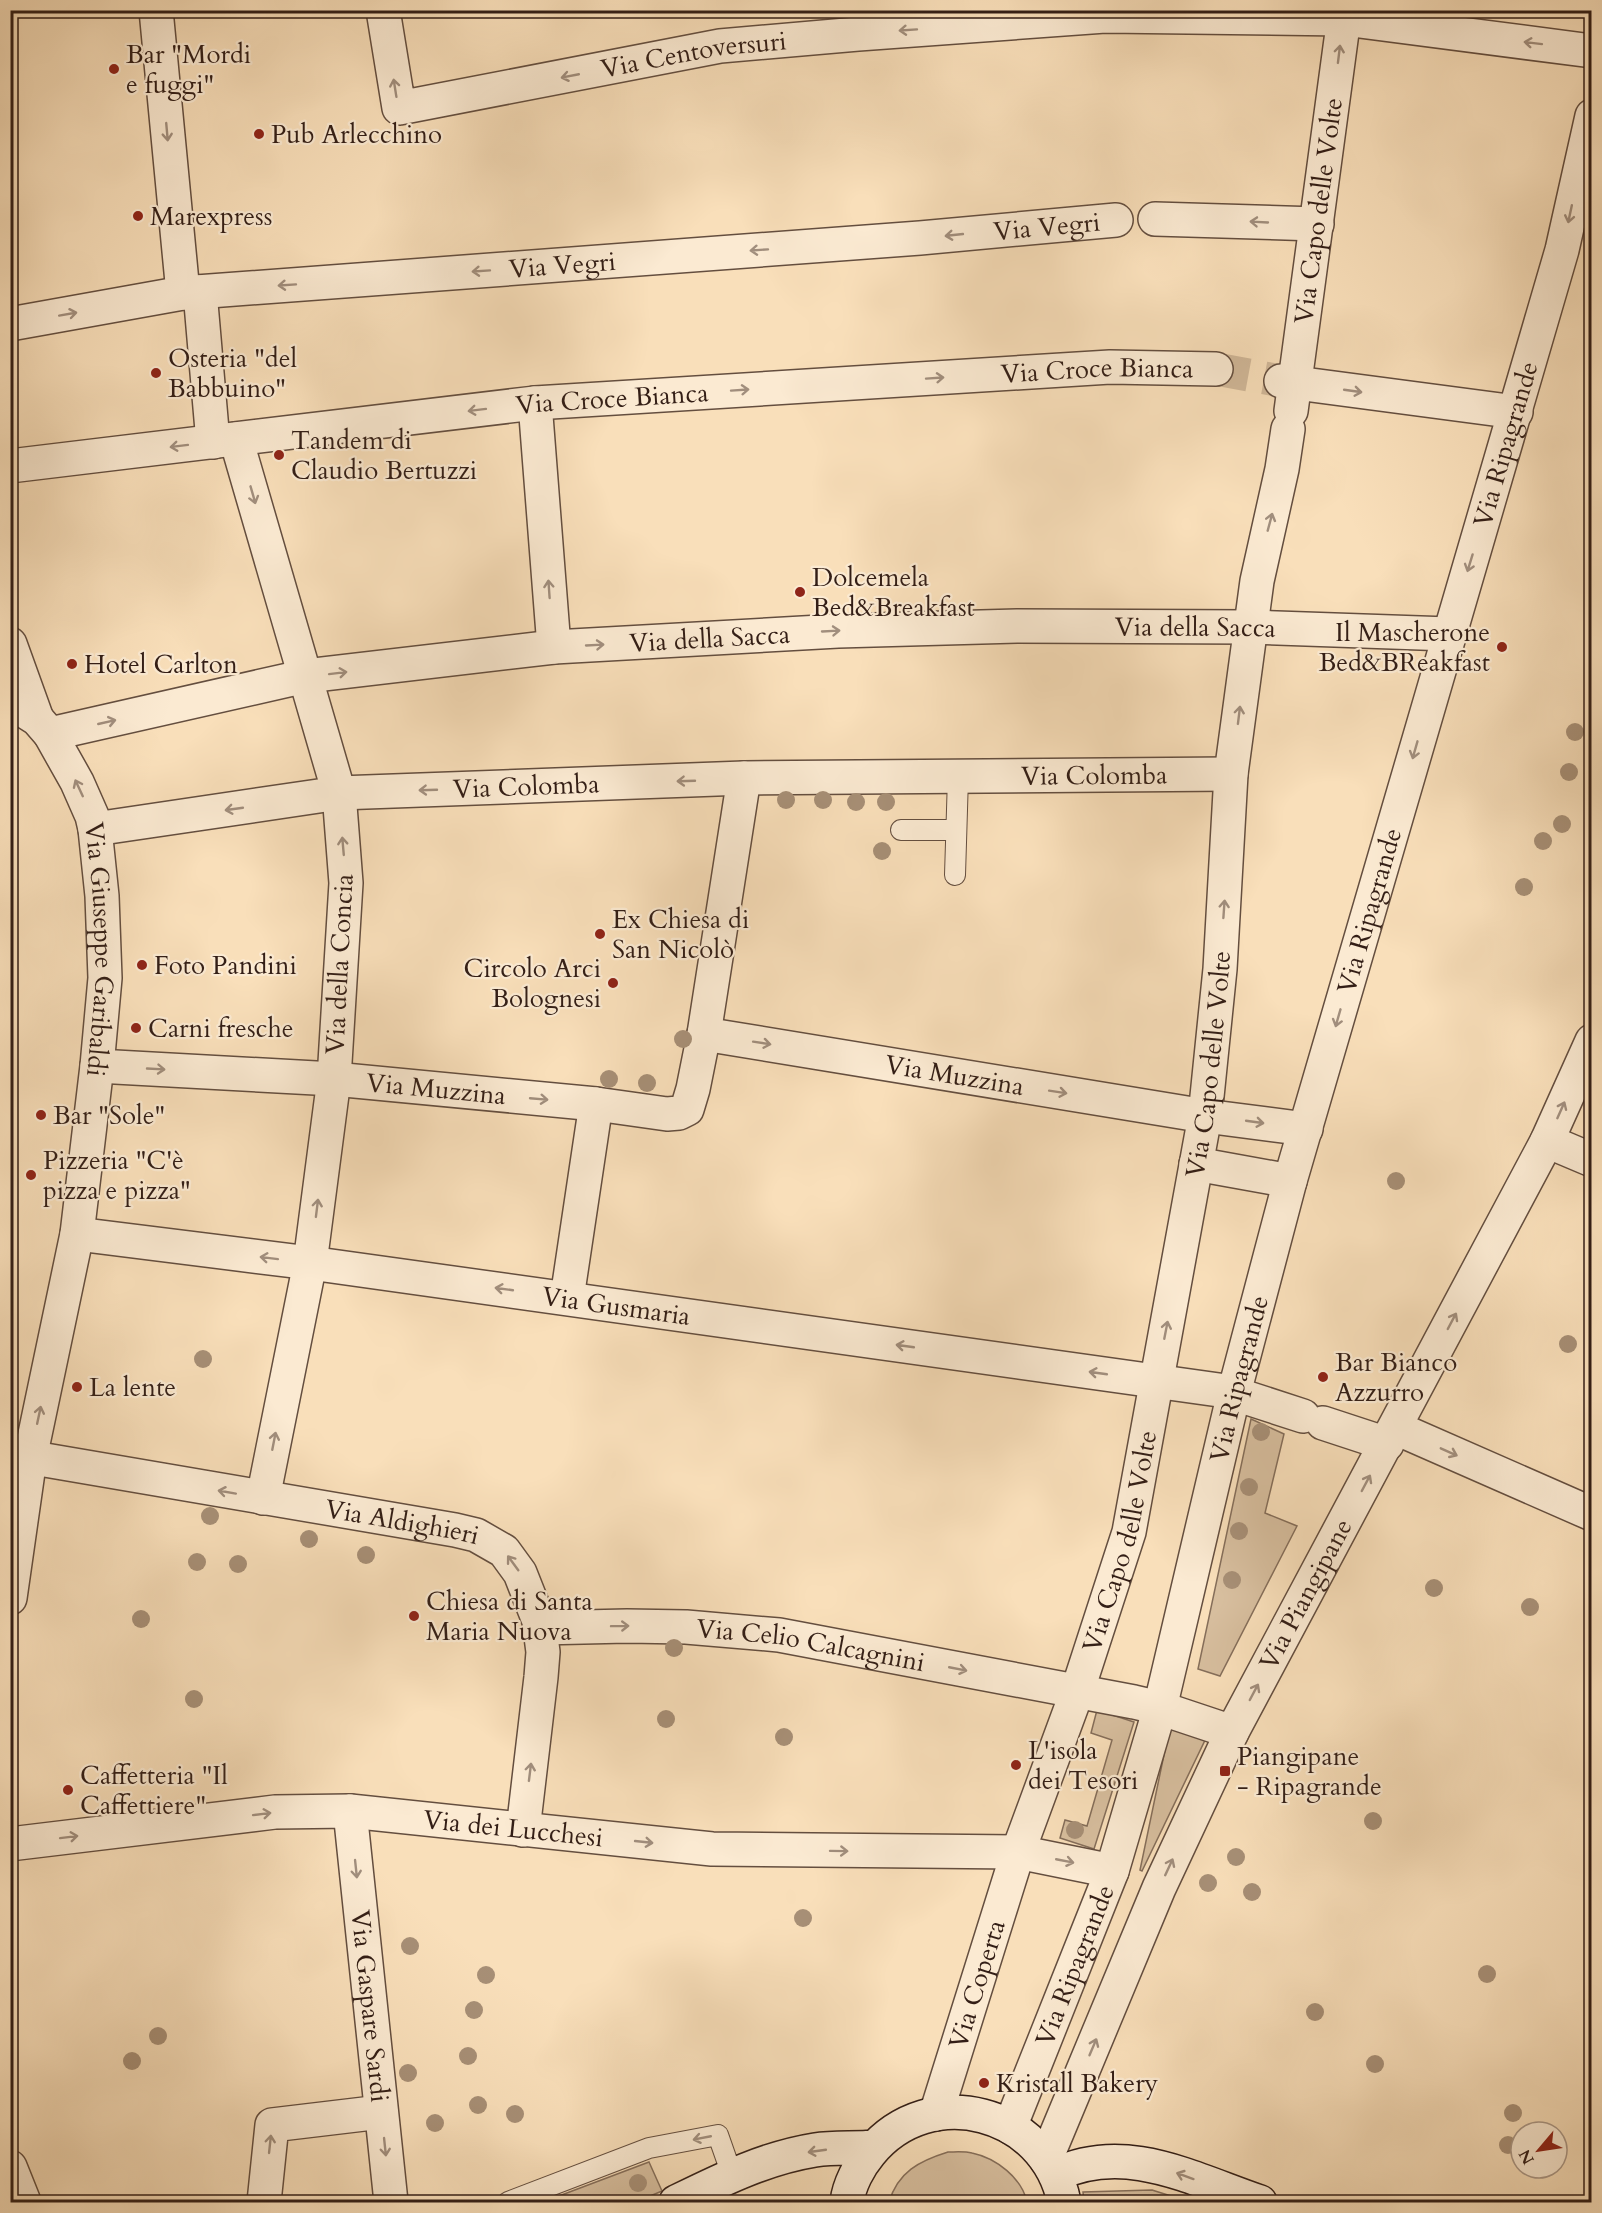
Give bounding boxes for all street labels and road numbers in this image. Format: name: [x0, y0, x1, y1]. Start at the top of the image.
street label: Via Centoversuri: [598, 23, 788, 87]
street label: Via Capo delle Volte: [1286, 95, 1351, 326]
street label: Via Vegri: [992, 205, 1102, 249]
street label: Via Vegri: [508, 244, 617, 287]
street label: Via Croce Bianca: [1000, 350, 1194, 392]
street label: Via Ripagrande: [1465, 357, 1547, 531]
street label: Via Croce Bianca: [514, 375, 709, 423]
street label: Via della Sacca: [1115, 609, 1276, 646]
street label: Via della Sacca: [628, 617, 791, 661]
street label: Via Colomba: [1021, 758, 1167, 794]
street label: Via Colomba: [452, 766, 600, 807]
street label: Via Giuseppe Garibaldi: [76, 820, 122, 1079]
street label: Via Ripagrande: [1329, 824, 1410, 998]
street label: Via della Concia: [317, 873, 362, 1055]
street label: Via Capo delle Volte: [1177, 950, 1239, 1181]
street label: Via Muzzina: [883, 1047, 1027, 1104]
street label: Via Muzzina: [365, 1065, 507, 1113]
street label: Via Gusmaria: [540, 1279, 693, 1334]
street label: Via Ripagrande: [1201, 1292, 1277, 1466]
street label: Via Capo delle Volte: [1074, 1428, 1165, 1657]
street label: Via Aldighieri: [323, 1491, 483, 1553]
street label: Via Piangipane: [1251, 1513, 1361, 1676]
street label: Via Celio Calcagnini: [695, 1611, 928, 1680]
street label: Via dei Lucchesi: [422, 1802, 605, 1855]
street label: Via Ripagrande: [1027, 1880, 1123, 2051]
street label: Via Gaspare Sardi: [342, 1908, 397, 2104]
street label: Via Coperta: [941, 1916, 1014, 2053]

